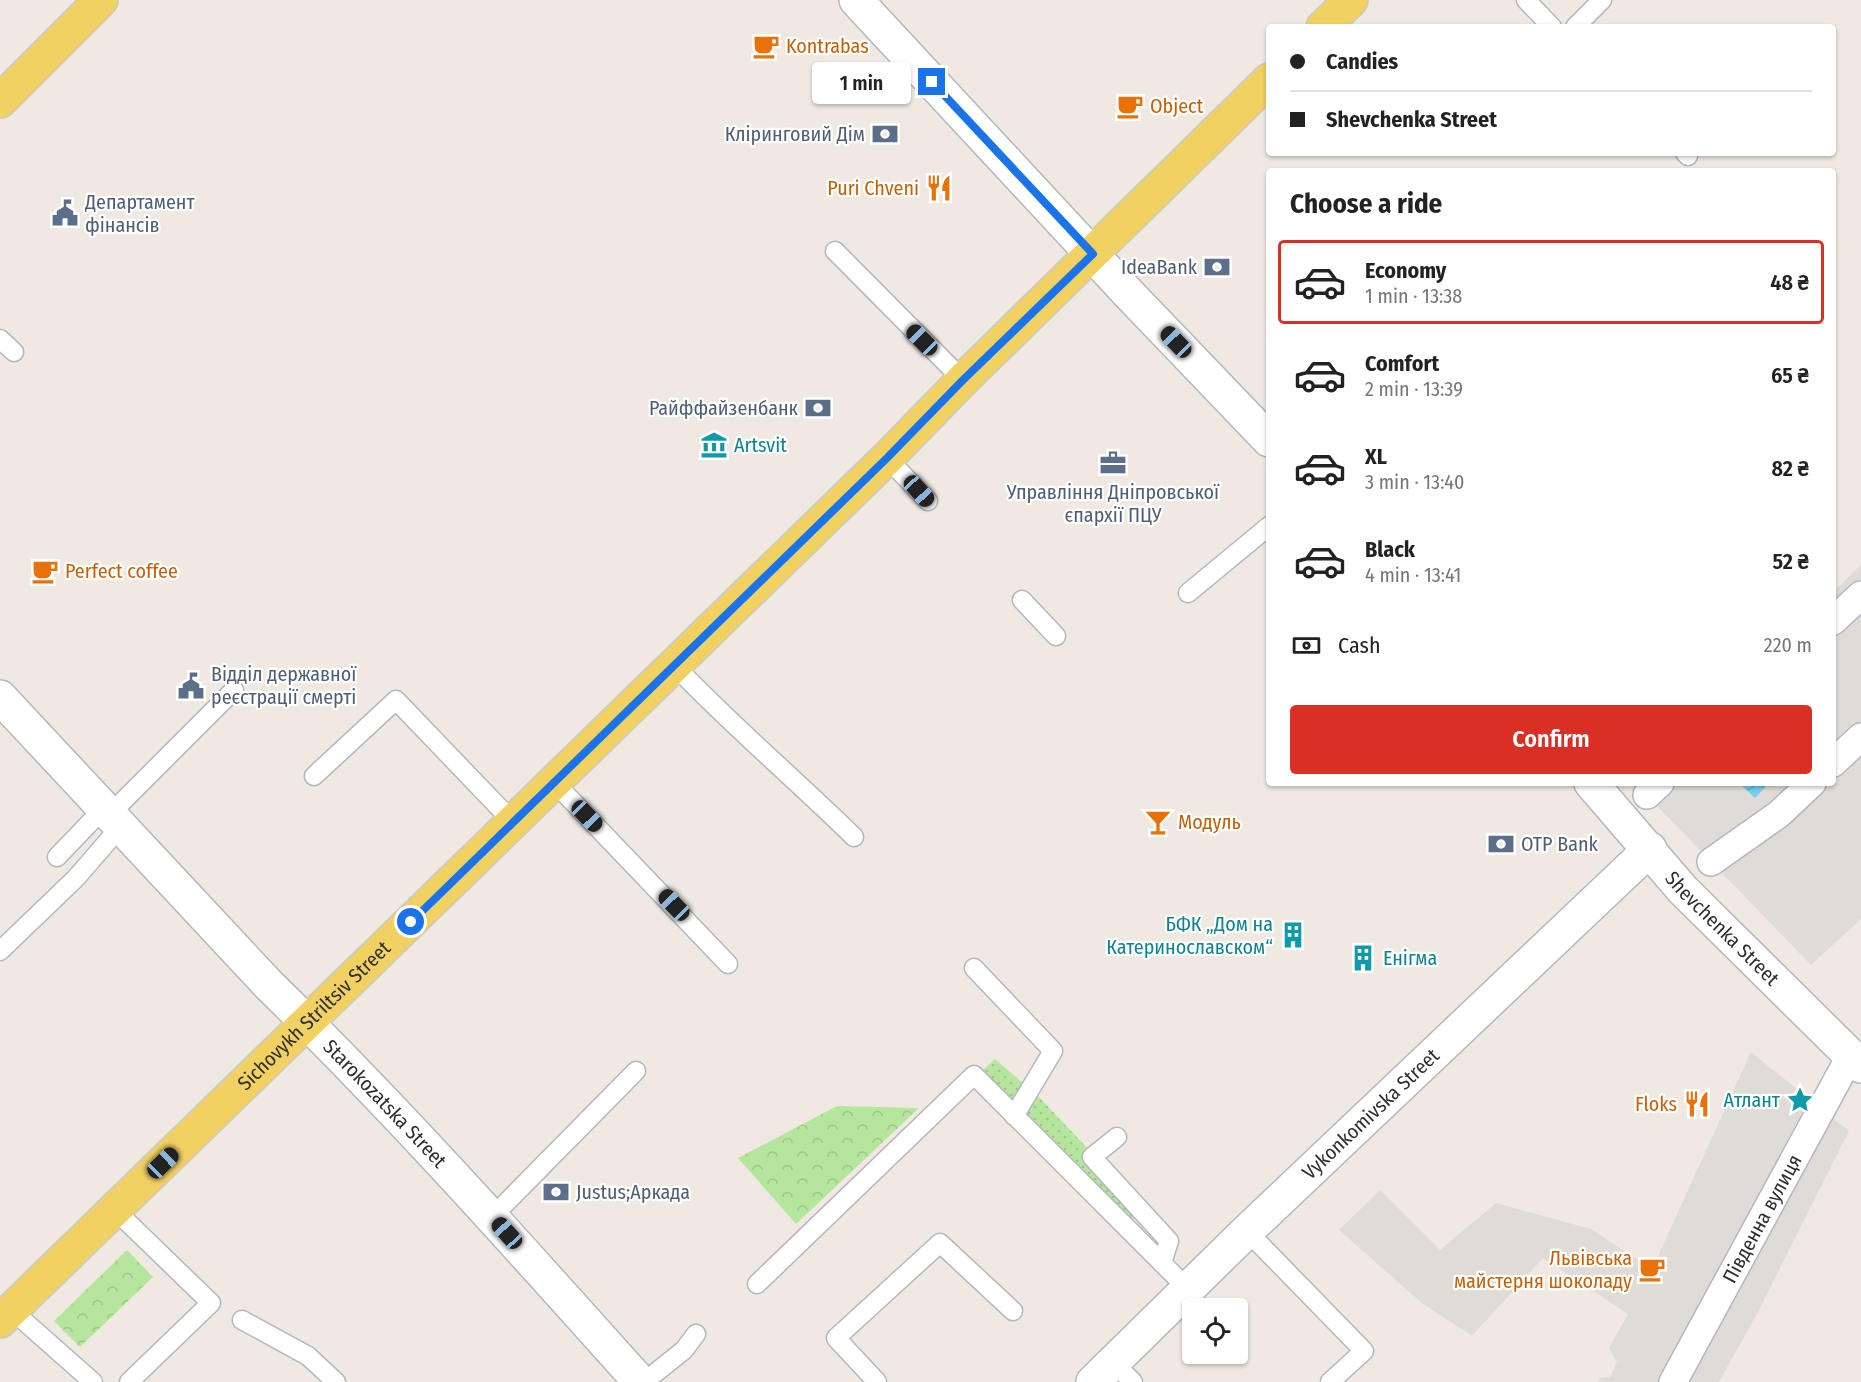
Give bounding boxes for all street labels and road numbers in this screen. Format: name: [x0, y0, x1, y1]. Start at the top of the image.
street label: Shevchenka Street: [1660, 866, 1785, 991]
street label: Sichovykh Striltsiv Street: [233, 936, 396, 1095]
street label: Starokozatska Street: [318, 1034, 452, 1173]
street label: Vykonkomivska Street: [1297, 1043, 1444, 1184]
street label: Південна вулиця: [1717, 1150, 1807, 1287]

